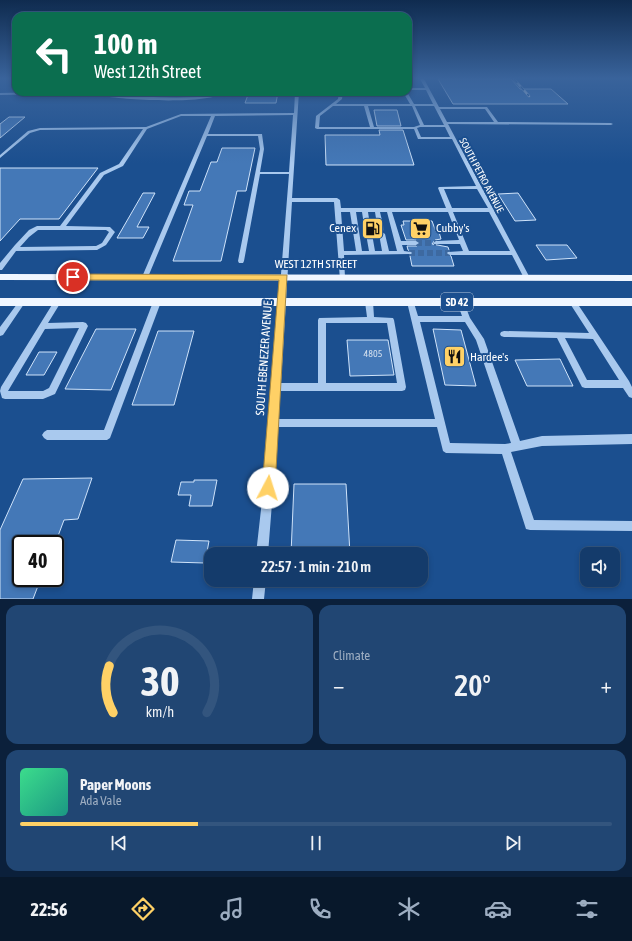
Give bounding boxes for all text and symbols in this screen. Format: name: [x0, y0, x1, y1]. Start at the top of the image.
icon: left: [28, 28, 80, 80]
text: 100 m: [94, 28, 157, 60]
text: West 12th Street: [94, 61, 201, 82]
street label: SOUTH PETRO AVENUE: [457, 136, 506, 215]
fuel station icon: Cenex: [359, 215, 385, 241]
supermarket icon: Cubby's: [408, 215, 434, 241]
place label: Cenex: [329, 221, 356, 235]
place label: Cubby's: [436, 221, 470, 235]
street label: WEST 12TH STREET: [275, 257, 358, 271]
pin: [56, 260, 90, 294]
icon: arrive: [62, 266, 84, 288]
road number: SD 42: [441, 293, 473, 311]
street label: SOUTH EBENEZER AVENUE: [253, 300, 275, 416]
restaurant icon: Hardee's: [441, 344, 467, 370]
house number: 4805: [364, 348, 383, 359]
place label: Hardee's: [470, 350, 508, 364]
position arrow: [247, 467, 289, 509]
speed limit sign: 40: [12, 535, 64, 587]
map controls: [580, 547, 620, 587]
button: sound: [580, 547, 620, 587]
text: 22:57 · 1 min · 210 m: [261, 558, 371, 575]
text: Climate: [333, 648, 370, 663]
text: 30: [140, 656, 179, 704]
text: 20°: [454, 668, 491, 702]
text: −: [333, 672, 344, 698]
text: +: [601, 672, 612, 698]
text: km/h: [145, 703, 174, 719]
text: Paper Moons: [80, 776, 151, 793]
text: Ada Vale: [80, 793, 122, 808]
icon: previous: [108, 832, 130, 854]
icon: pause: [305, 832, 327, 854]
icon: next: [502, 832, 524, 854]
icon: directions: [129, 895, 157, 923]
icon: music: [218, 895, 246, 923]
icon: phone: [306, 895, 334, 923]
icon: climate: [395, 895, 423, 923]
icon: car: [484, 895, 512, 923]
icon: filters: [573, 895, 601, 923]
text: 22:56: [30, 899, 68, 920]

